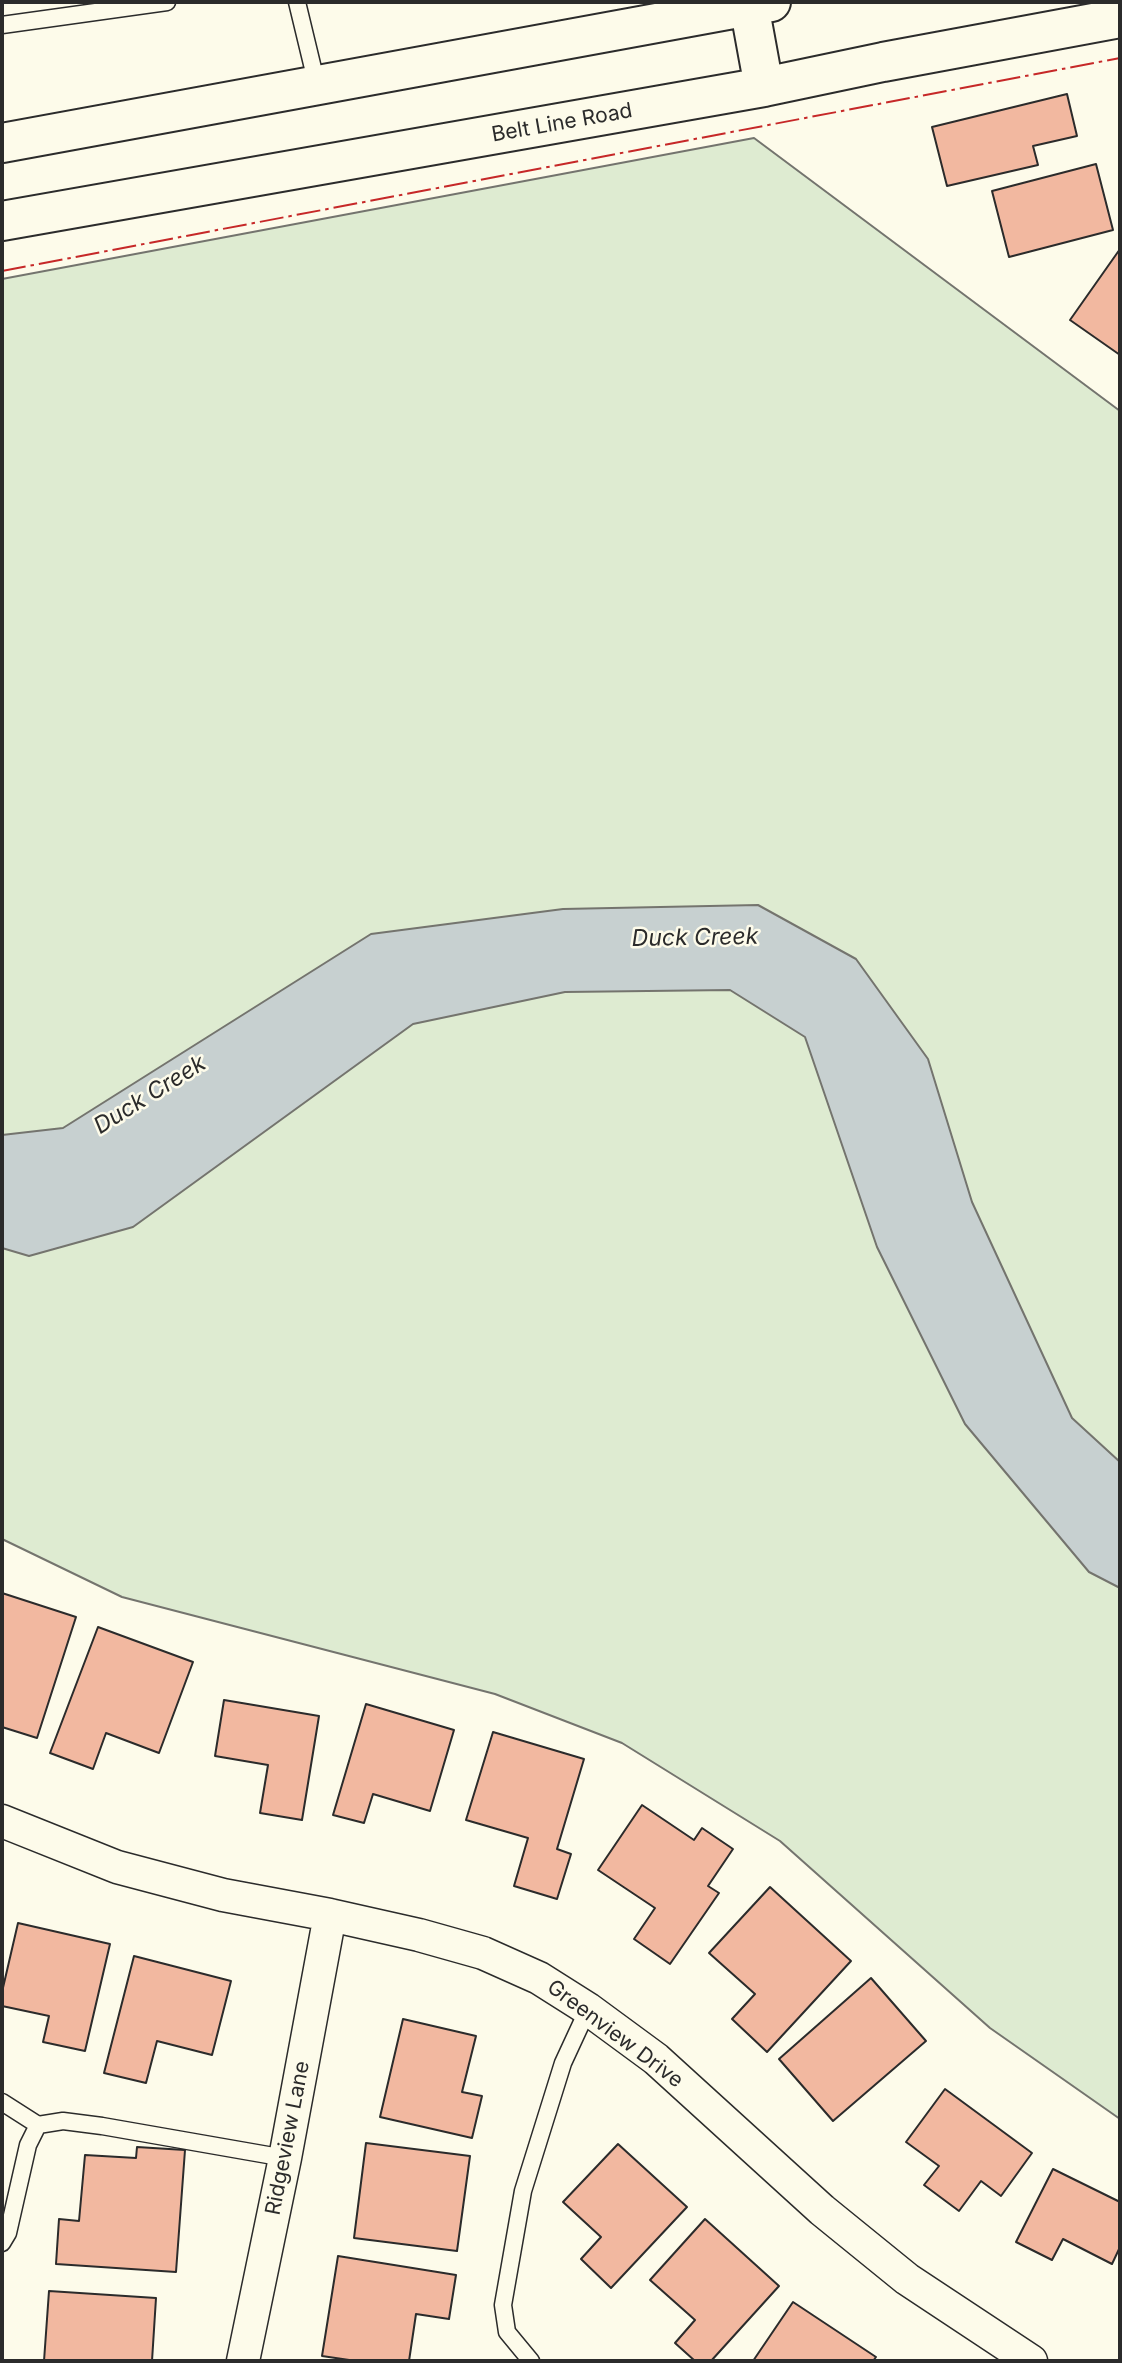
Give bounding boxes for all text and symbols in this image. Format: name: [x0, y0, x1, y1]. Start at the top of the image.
street label: Belt Line Road: [490, 98, 634, 148]
water label: Duck Creek: [631, 923, 759, 953]
water label: Duck Creek: [89, 1050, 211, 1140]
street label: Greenview Drive: [542, 1975, 688, 2093]
street label: Ridgeview Lane: [261, 2059, 315, 2217]

